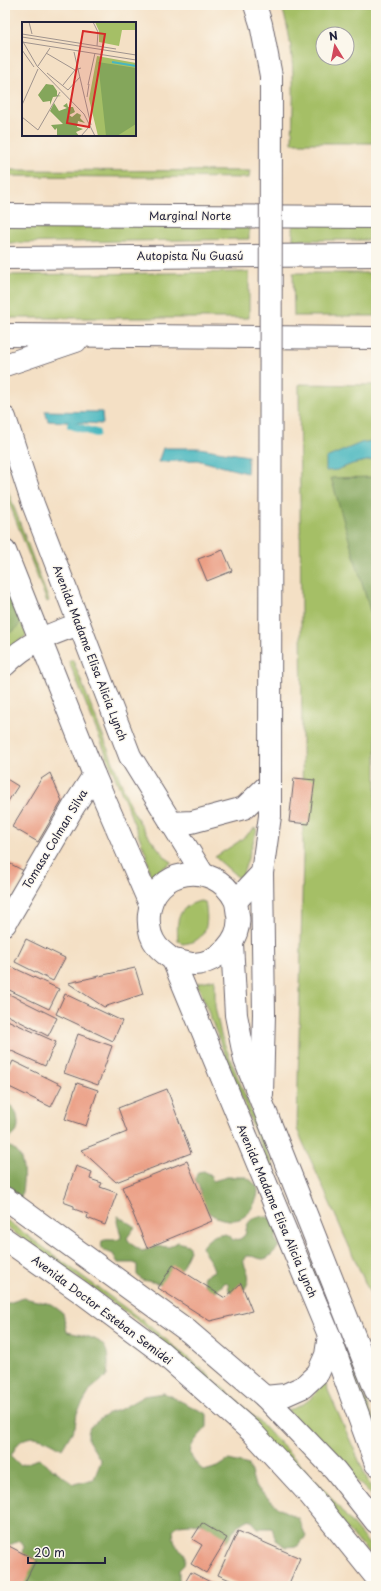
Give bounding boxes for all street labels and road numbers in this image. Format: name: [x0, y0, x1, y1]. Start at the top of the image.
street label: Marginal Norte: [149, 207, 231, 224]
street label: Autopista Ñu Guasú: [137, 247, 243, 264]
street label: Avenida Madame Elisa Alicia Lynch: [49, 562, 132, 743]
street label: Tomasa Colman Silva: [18, 785, 91, 892]
street label: Avenida Madame Elisa Alicia Lynch: [233, 1121, 322, 1300]
street label: Avenida Doctor Esteban Semidei: [28, 1251, 176, 1368]

